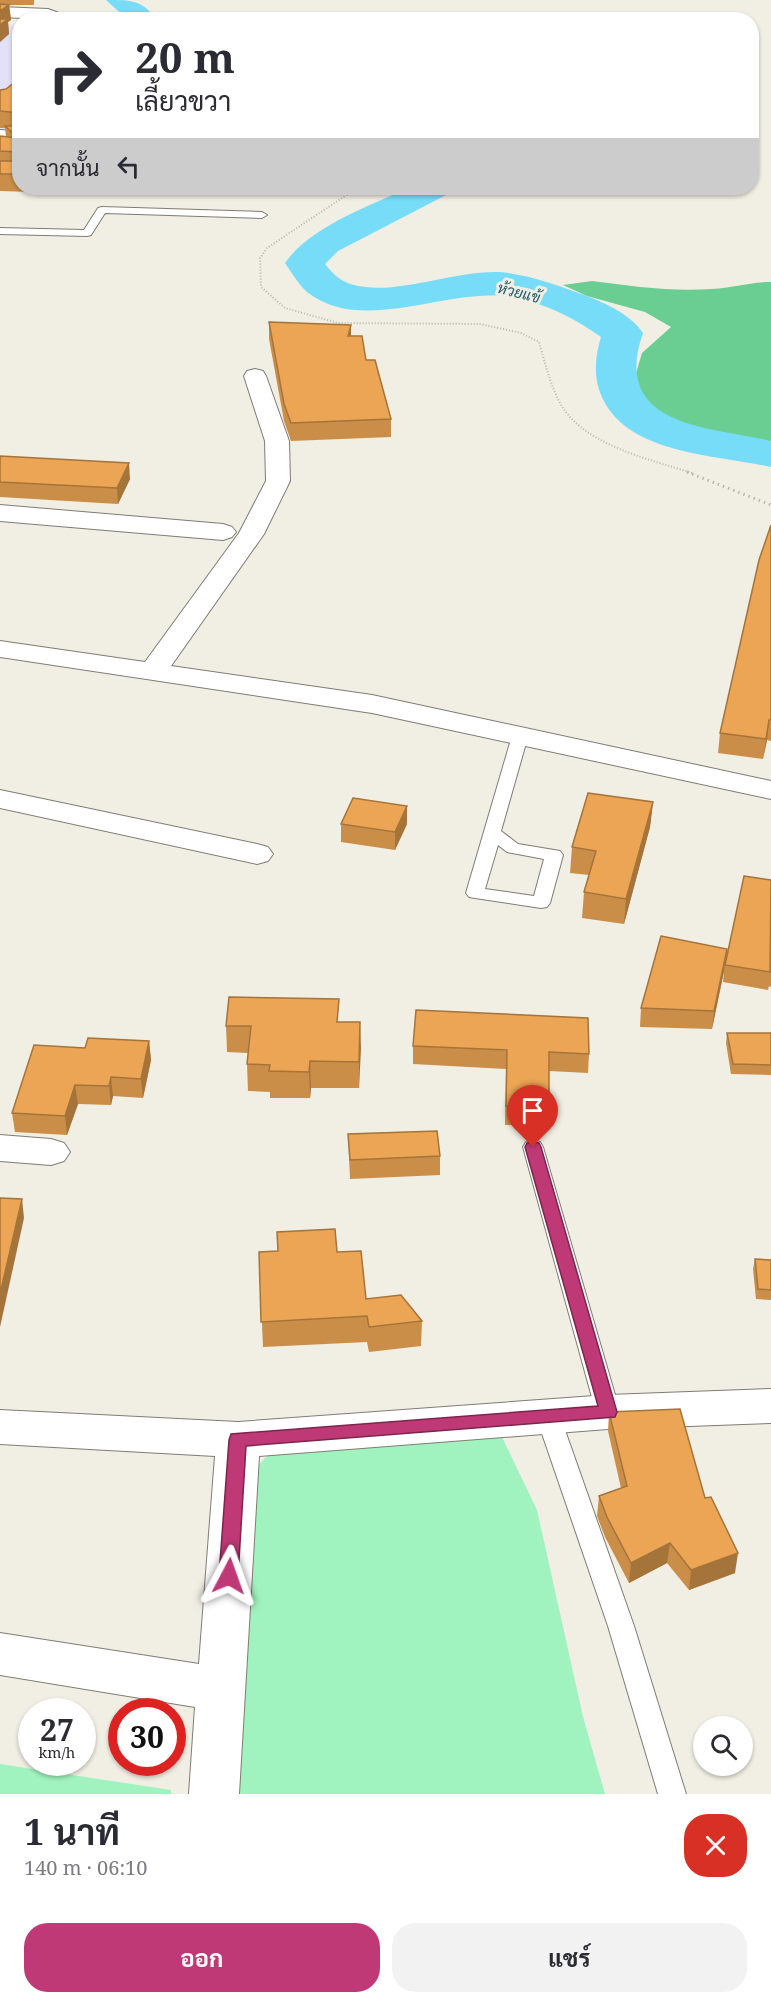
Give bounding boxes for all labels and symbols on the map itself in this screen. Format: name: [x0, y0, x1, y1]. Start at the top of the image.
water label: ห้วยแข้: [496, 277, 545, 308]
pin: [507, 1085, 558, 1147]
position arrow: [197, 1544, 261, 1608]
speed limit sign: 30: [108, 1698, 186, 1776]

